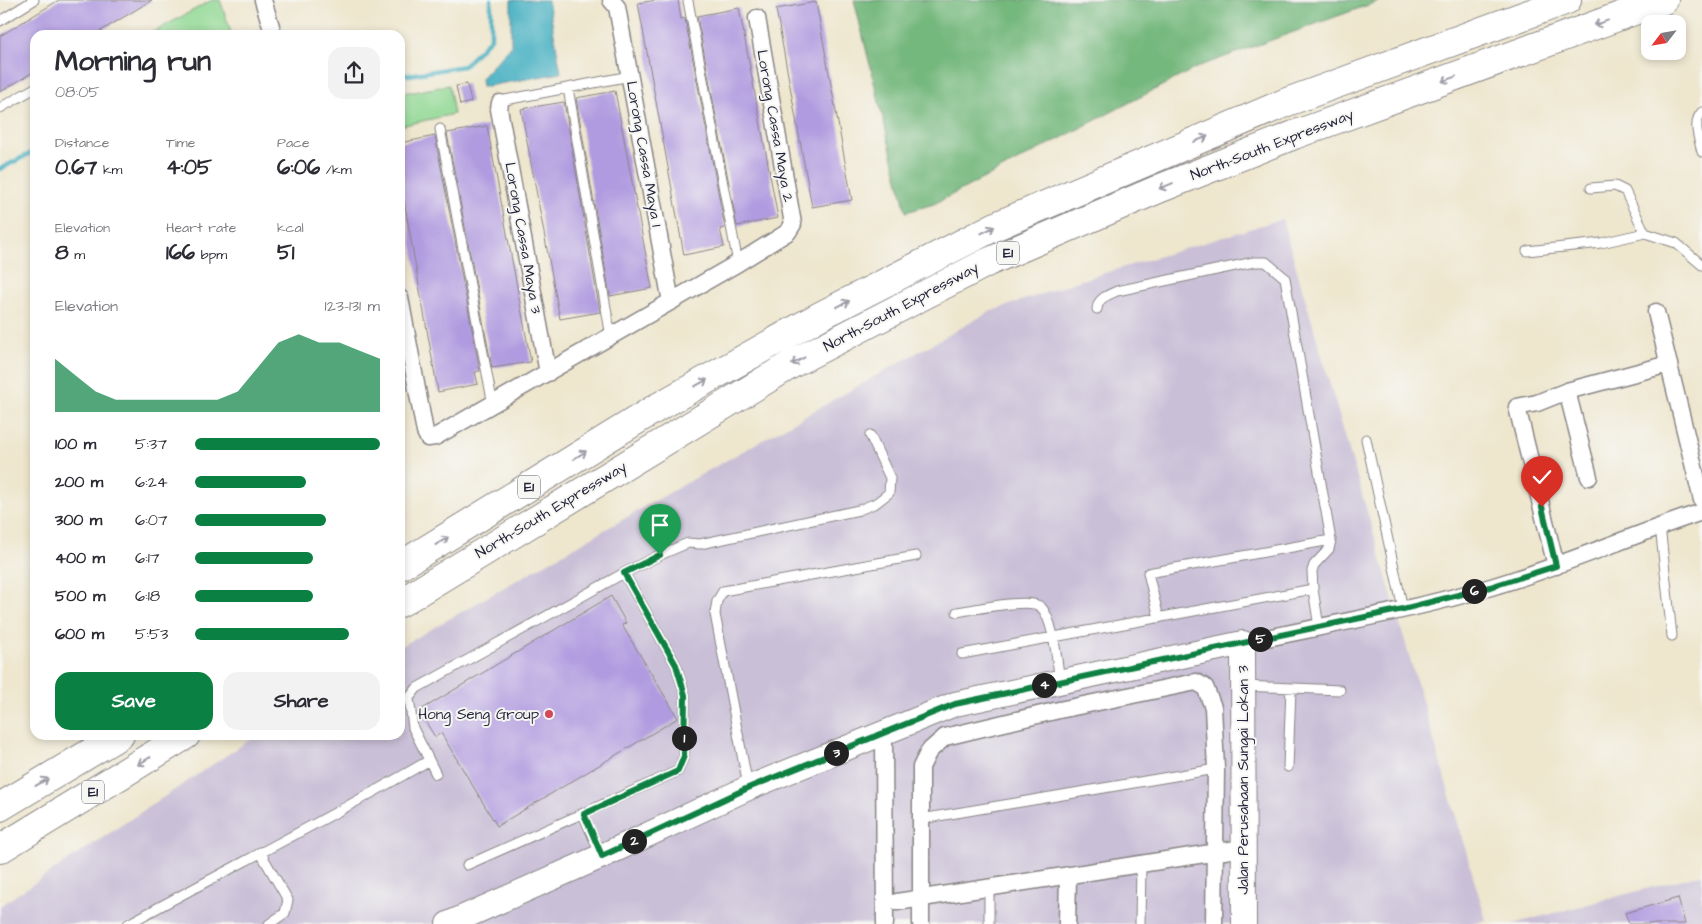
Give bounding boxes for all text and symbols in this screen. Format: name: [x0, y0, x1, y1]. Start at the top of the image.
north arrow: [1641, 15, 1686, 60]
map controls: [1641, 15, 1686, 60]
one-way arrow: [1594, 19, 1610, 28]
text: Morning run: [55, 42, 211, 81]
button: share: [328, 47, 380, 99]
street label: Lorong Cassa Maya 2: [750, 48, 799, 204]
one-way arrow: [1442, 75, 1457, 84]
street label: Lorong Cassa Maya 1: [620, 80, 667, 229]
text: 08:05: [55, 81, 100, 103]
street label: North–South Expressway: [1187, 104, 1357, 187]
text: Distance: [55, 133, 109, 153]
text: Time: [166, 133, 195, 153]
text: Pace: [277, 133, 309, 153]
one-way arrow: [1193, 134, 1208, 143]
text: 0.67: [55, 153, 97, 182]
text: 4:05: [166, 153, 212, 182]
text: 6:06: [277, 153, 320, 182]
text: km: [97, 160, 122, 180]
text: /km: [320, 160, 352, 180]
street label: Lorong Cassa Maya 3: [498, 161, 547, 316]
one-way arrow: [1159, 181, 1174, 191]
text: Elevation: [55, 218, 110, 238]
text: Heart rate: [166, 218, 236, 238]
text: kcal: [277, 218, 304, 238]
one-way arrow: [980, 225, 995, 235]
text: 8: [55, 238, 69, 267]
text: 166: [166, 238, 195, 267]
text: 51: [277, 238, 295, 267]
road number: E1: [997, 242, 1019, 264]
text: m: [69, 245, 85, 265]
text: bpm: [195, 245, 227, 265]
street label: North–South Expressway: [820, 257, 983, 358]
text: Elevation: [55, 295, 118, 317]
text: 123–131 m: [325, 295, 380, 317]
one-way arrow: [835, 299, 850, 309]
one-way arrow: [791, 356, 806, 366]
one-way arrow: [693, 378, 708, 388]
text: 100 m: [55, 433, 96, 455]
text: 5:37: [135, 433, 167, 455]
one-way arrow: [572, 450, 586, 460]
street label: North–South Expressway: [471, 456, 631, 564]
pin: [1521, 456, 1563, 507]
icon: check: [1528, 463, 1556, 491]
text: 200 m: [55, 471, 103, 493]
text: 6:24: [135, 471, 168, 493]
road number: E1: [518, 476, 540, 498]
pin: [639, 504, 681, 555]
text: 300 m: [55, 509, 102, 531]
text: 6:07: [135, 509, 168, 531]
icon: arrive: [646, 511, 674, 539]
one-way arrow: [434, 535, 448, 545]
text: 400 m: [55, 547, 105, 569]
text: 6:17: [135, 547, 160, 569]
pin: 6: [1462, 578, 1486, 604]
text: 6: [1470, 581, 1479, 601]
text: 500 m: [55, 585, 105, 607]
text: 6:18: [135, 585, 160, 607]
text: 600 m: [55, 623, 104, 645]
text: 5:53: [135, 623, 168, 645]
pin: 5: [1248, 626, 1272, 652]
text: 5: [1256, 629, 1265, 649]
street label: Jalan Perusahaan Sungai Lokan 3: [1233, 665, 1255, 895]
button: Save: [55, 672, 213, 730]
button: Share: [223, 672, 380, 730]
pin: 4: [1032, 672, 1056, 698]
text: 4: [1040, 675, 1049, 695]
place label: Hong Seng Group: [418, 704, 539, 726]
marker: Hong Seng Group: [543, 708, 555, 720]
pin: 1: [672, 726, 696, 750]
text: 1: [684, 728, 685, 748]
pin: 3: [824, 740, 848, 766]
text: 3: [833, 743, 840, 763]
one-way arrow: [138, 756, 152, 766]
one-way arrow: [34, 776, 48, 786]
road number: E1: [82, 780, 104, 804]
pin: 2: [622, 828, 646, 854]
text: 2: [630, 831, 639, 851]

